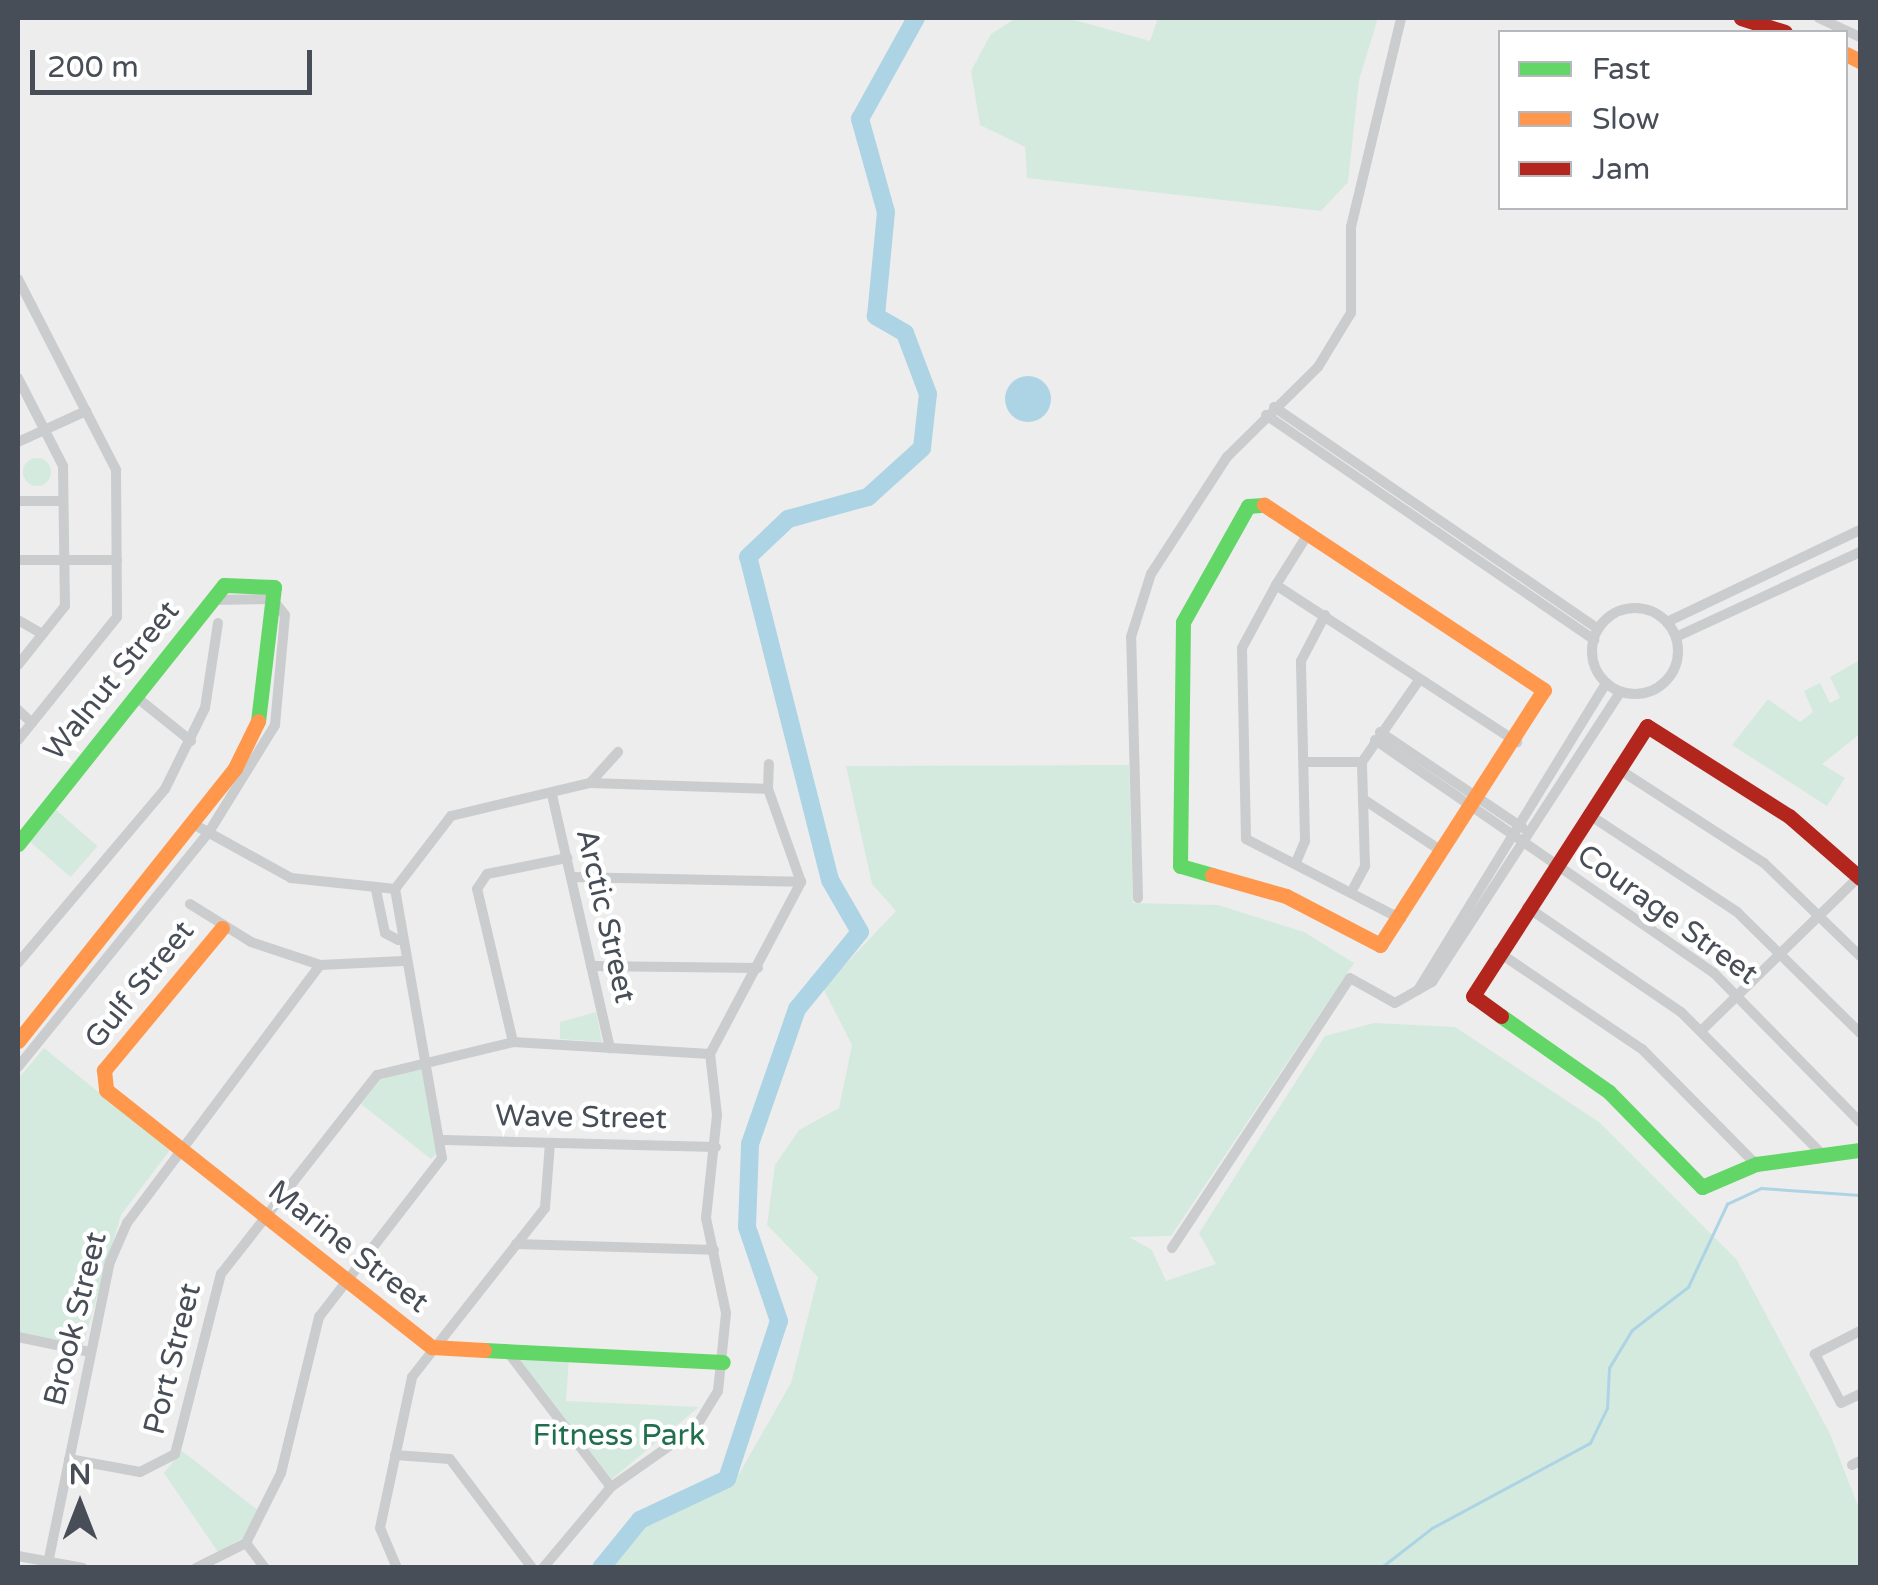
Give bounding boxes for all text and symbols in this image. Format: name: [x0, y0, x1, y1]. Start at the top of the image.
scale bar: [35, 30, 318, 92]
legend: [1498, 30, 1848, 210]
text: 200 m: [47, 49, 139, 86]
text: Fast: [1592, 51, 1651, 88]
text: Slow: [1592, 101, 1660, 138]
text: Jam: [1592, 151, 1650, 188]
street label: Walnut Street: [37, 594, 187, 768]
street label: Arctic Street: [567, 825, 643, 1007]
street label: Courage Street: [1570, 837, 1764, 993]
street label: Gulf Street: [78, 914, 202, 1056]
street label: Wave Street: [495, 1099, 667, 1137]
street label: Marine Street: [261, 1173, 435, 1321]
street label: Brook Street: [37, 1228, 115, 1410]
street label: Port Street: [137, 1280, 209, 1438]
park label: Fitness Park: [533, 1418, 705, 1454]
north arrow: [30, 1455, 130, 1555]
text: N: [69, 1458, 91, 1492]

